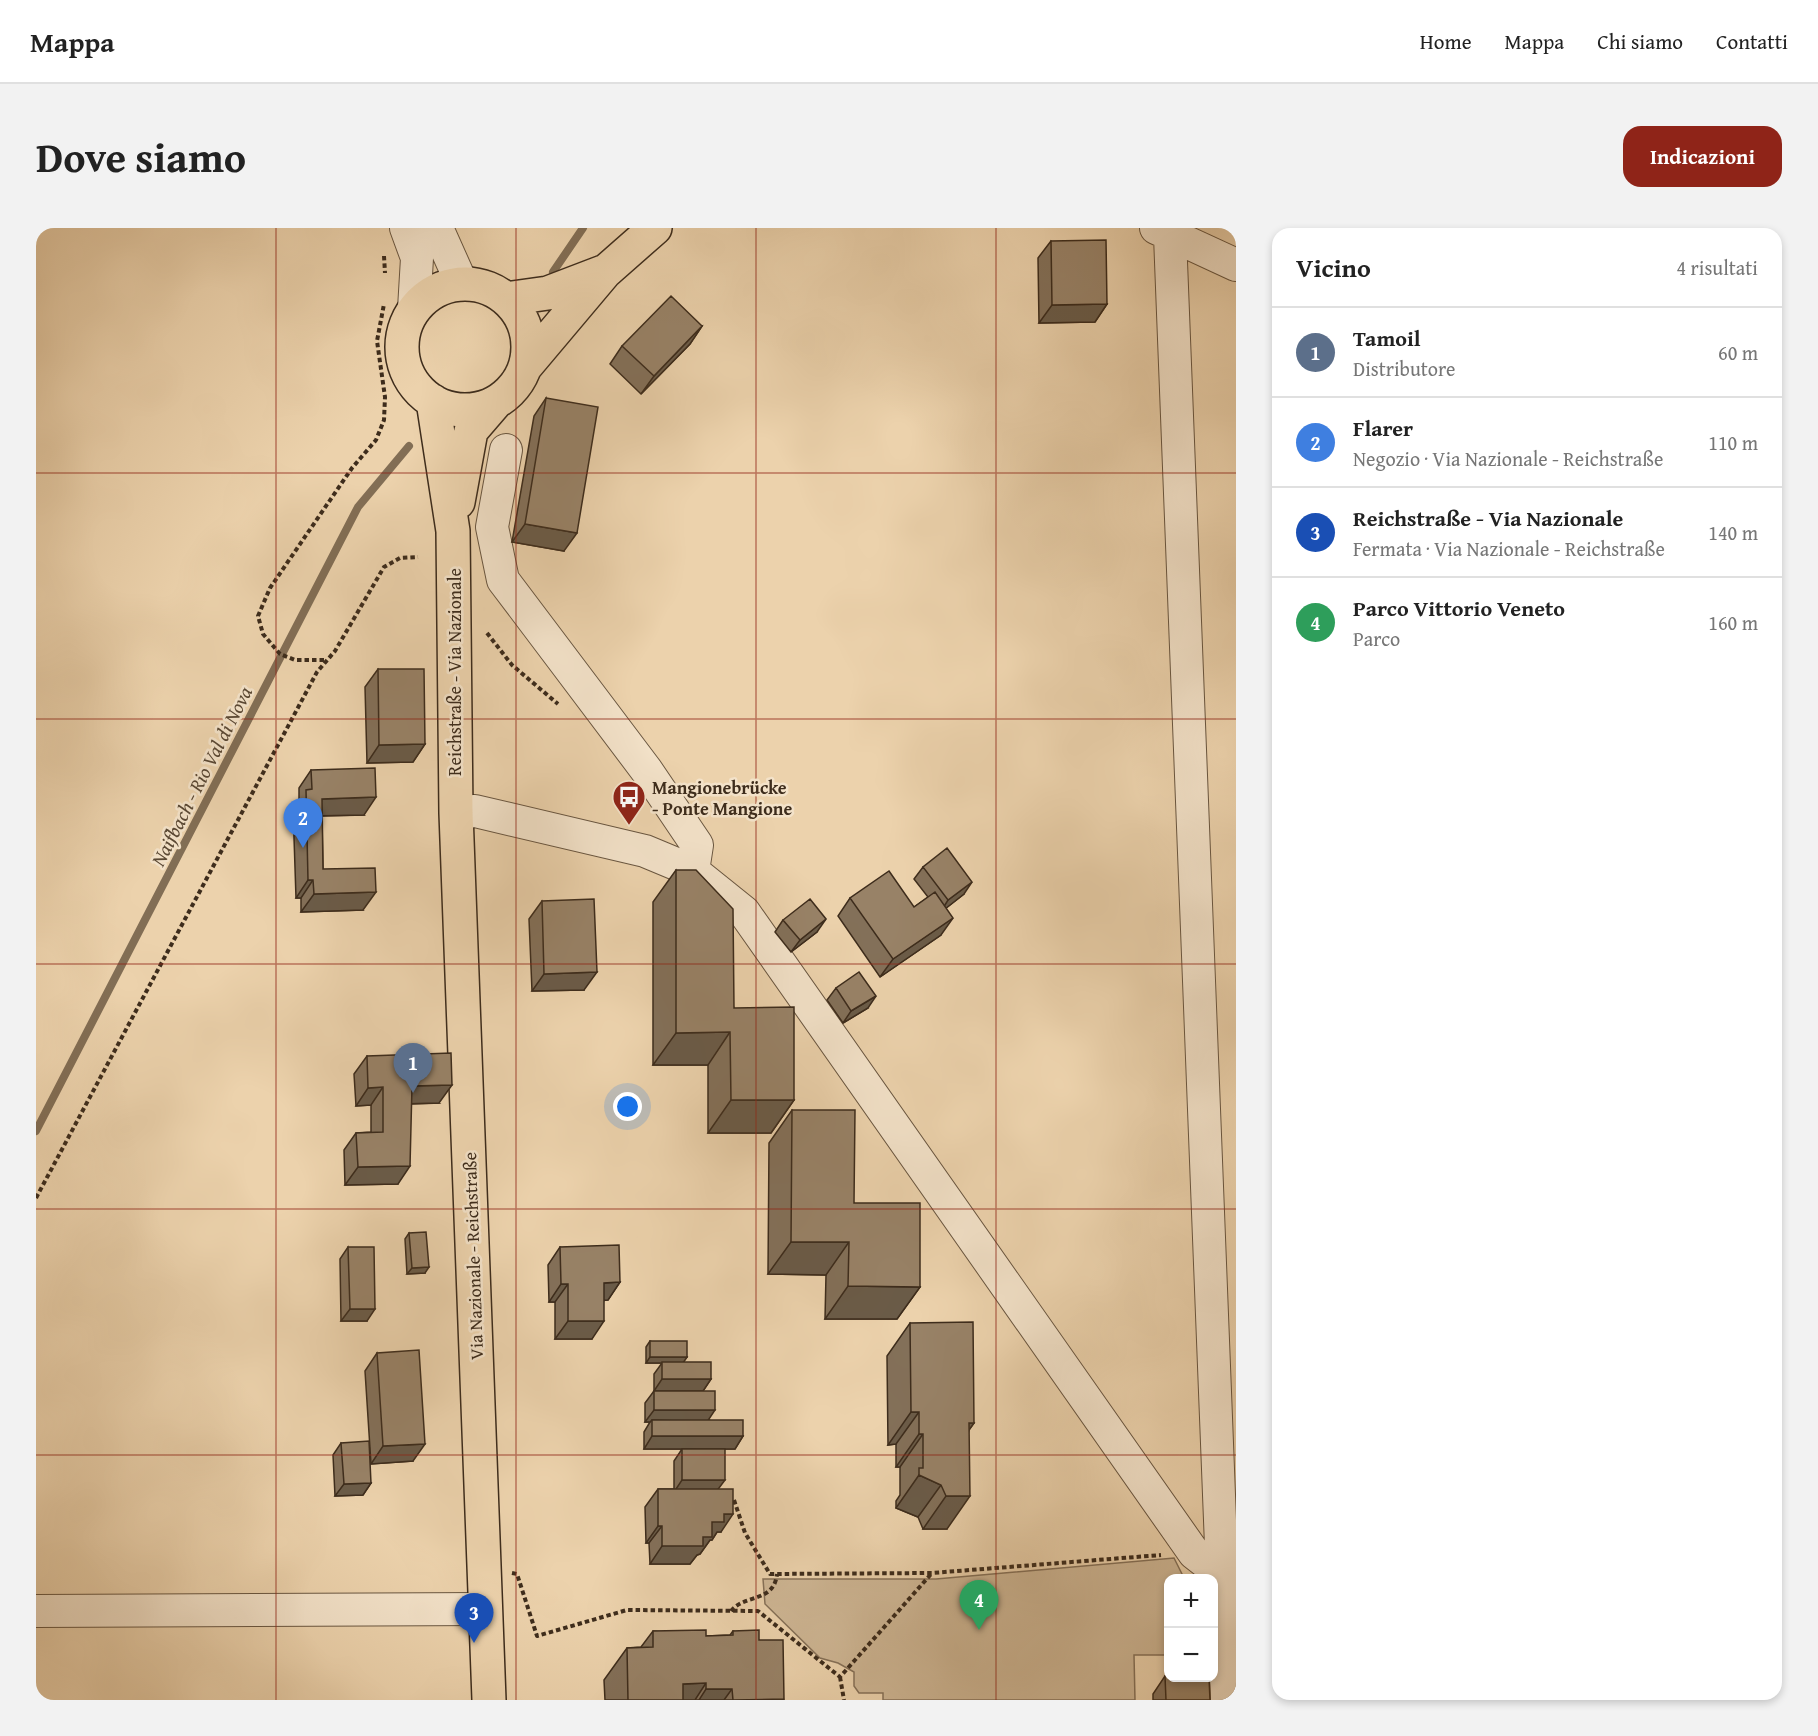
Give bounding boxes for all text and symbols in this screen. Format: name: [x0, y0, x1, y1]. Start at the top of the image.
text: Mappa: [30, 21, 115, 62]
text: Home: [1420, 26, 1472, 57]
text: Mappa: [1505, 26, 1564, 57]
text: Chi siamo: [1597, 26, 1683, 57]
text: Contatti: [1716, 26, 1788, 57]
text: Dove siamo: [36, 126, 246, 187]
button: Indicazioni: [1623, 126, 1782, 187]
text: Vicino: [1296, 248, 1371, 287]
text: 4 risultati: [1677, 253, 1758, 282]
text: Tamoil: [1353, 322, 1421, 354]
text: 1: [1310, 338, 1321, 367]
text: 60 m: [1718, 338, 1758, 367]
text: Distributore: [1353, 354, 1455, 383]
text: Flarer: [1353, 412, 1413, 444]
text: 2: [1310, 428, 1321, 457]
text: 110 m: [1708, 428, 1758, 457]
text: Negozio · Via Nazionale - Reichstraße: [1353, 444, 1663, 473]
text: Reichstraße - Via Nazionale: [1353, 502, 1623, 534]
text: 3: [1310, 518, 1321, 547]
text: 140 m: [1708, 518, 1758, 547]
text: Fermata · Via Nazionale - Reichstraße: [1353, 534, 1665, 563]
street label: Reichstraße - Via Nazionale: [441, 568, 468, 776]
text: Parco Vittorio Veneto: [1353, 592, 1565, 624]
text: 4: [1310, 608, 1321, 637]
text: 160 m: [1708, 608, 1758, 637]
text: Parco: [1353, 624, 1400, 653]
water label: Naifbach - Rio Val di Nova: [143, 680, 259, 872]
place label: Mangionebrücke - Ponte Mangione: [652, 774, 792, 822]
bus stop icon: Mangionebrücke - Ponte Mangione: [611, 779, 647, 826]
pin: 2: [284, 798, 322, 848]
pin: 1: [394, 1044, 433, 1093]
your location: [613, 1092, 642, 1121]
street label: Via Nazionale - Reichstraße: [456, 1152, 490, 1360]
map controls: [1164, 1574, 1218, 1682]
button: +: [1164, 1574, 1218, 1628]
pin: 4: [960, 1580, 998, 1630]
pin: 3: [454, 1594, 494, 1643]
button: −: [1164, 1628, 1218, 1682]

